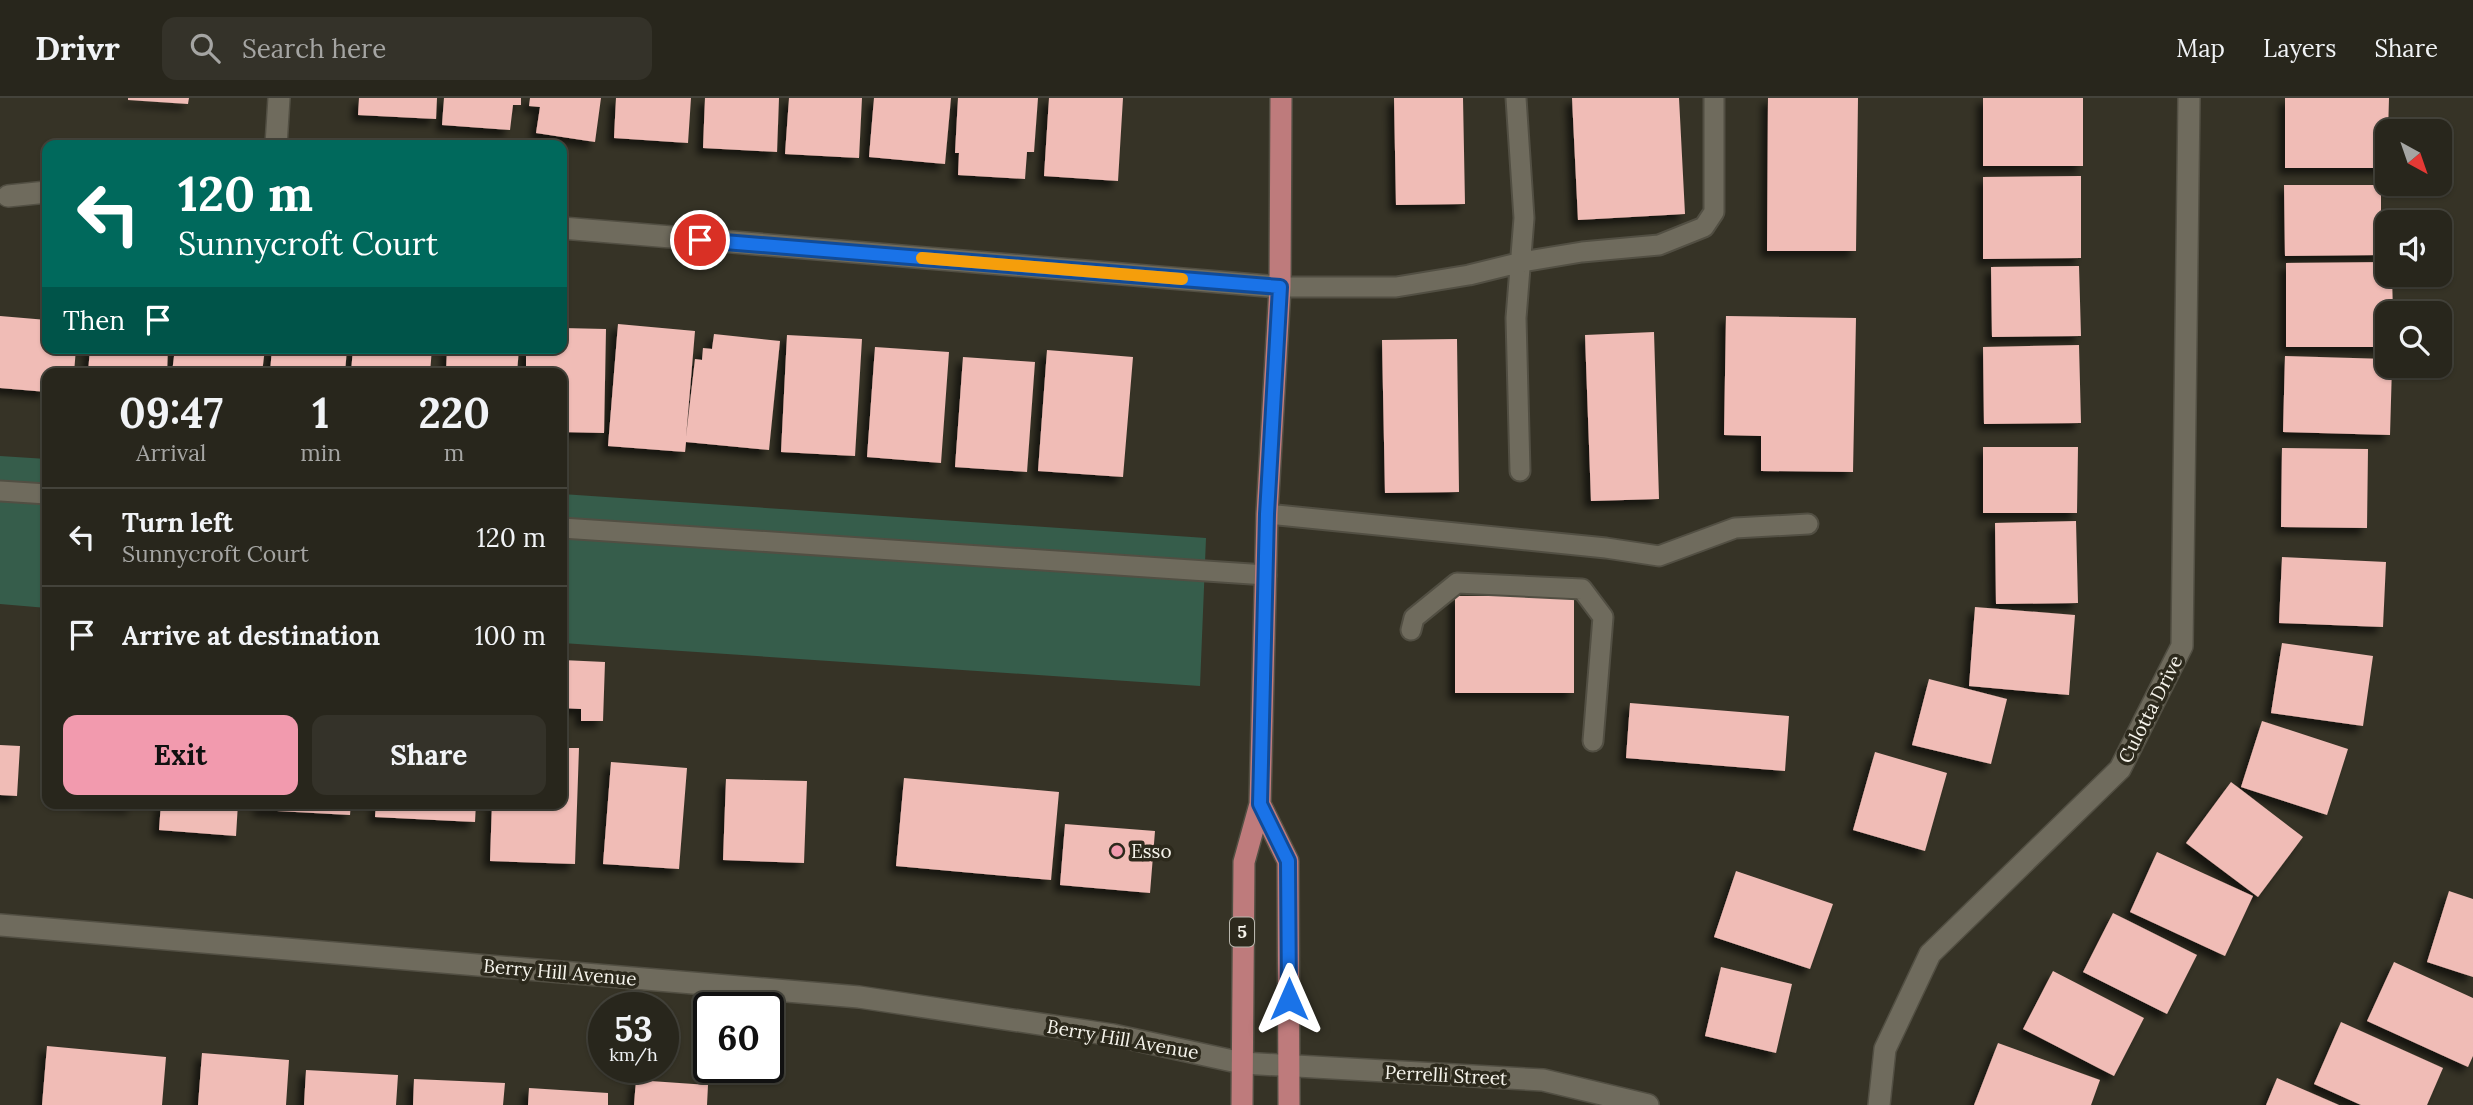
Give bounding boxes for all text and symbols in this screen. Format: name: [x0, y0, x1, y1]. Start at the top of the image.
search box: [162, 17, 652, 80]
text: Drivr: [35, 27, 120, 69]
icon: search: [186, 29, 224, 67]
text: Search here: [242, 32, 386, 65]
text: Map: [2176, 33, 2225, 64]
text: Layers: [2263, 33, 2336, 64]
text: Share: [2374, 33, 2438, 64]
north arrow: [2375, 119, 2452, 196]
map controls: [2375, 119, 2452, 378]
text: 120 m: [178, 162, 313, 224]
icon: left: [63, 168, 154, 259]
pin: [670, 210, 730, 270]
button: sound: [2375, 210, 2452, 287]
icon: arrive: [681, 221, 719, 259]
text: Sunnycroft Court: [178, 223, 438, 264]
icon: arrive: [139, 301, 177, 339]
button: search: [2375, 301, 2452, 378]
text: Then: [63, 304, 125, 337]
text: 09:47: [119, 386, 223, 440]
text: 1: [312, 386, 329, 440]
text: 220: [418, 386, 490, 440]
text: Arrival: [136, 438, 206, 467]
text: min: [300, 438, 341, 467]
text: m: [444, 438, 464, 467]
text: Turn left: [122, 506, 233, 539]
icon: left: [63, 518, 101, 556]
text: 120 m: [476, 521, 546, 554]
text: Sunnycroft Court: [122, 539, 309, 568]
icon: arrive: [63, 616, 101, 654]
text: Arrive at destination: [122, 619, 380, 652]
text: 100 m: [474, 619, 546, 652]
street label: Culotta Drive: [2112, 651, 2188, 767]
button: Exit: [63, 715, 298, 795]
button: Share: [312, 715, 546, 795]
place label: Esso: [1131, 839, 1172, 863]
marker: Esso: [1109, 843, 1125, 859]
road number: 5: [1230, 918, 1254, 946]
street label: Berry Hill Avenue: [482, 953, 638, 991]
position arrow: [1252, 962, 1326, 1036]
speed limit sign: 60: [693, 992, 784, 1083]
text: 53: [614, 1006, 653, 1051]
street label: Berry Hill Avenue: [1045, 1014, 1201, 1064]
text: km/h: [609, 1043, 658, 1066]
street label: Perrelli Street: [1384, 1060, 1509, 1090]

